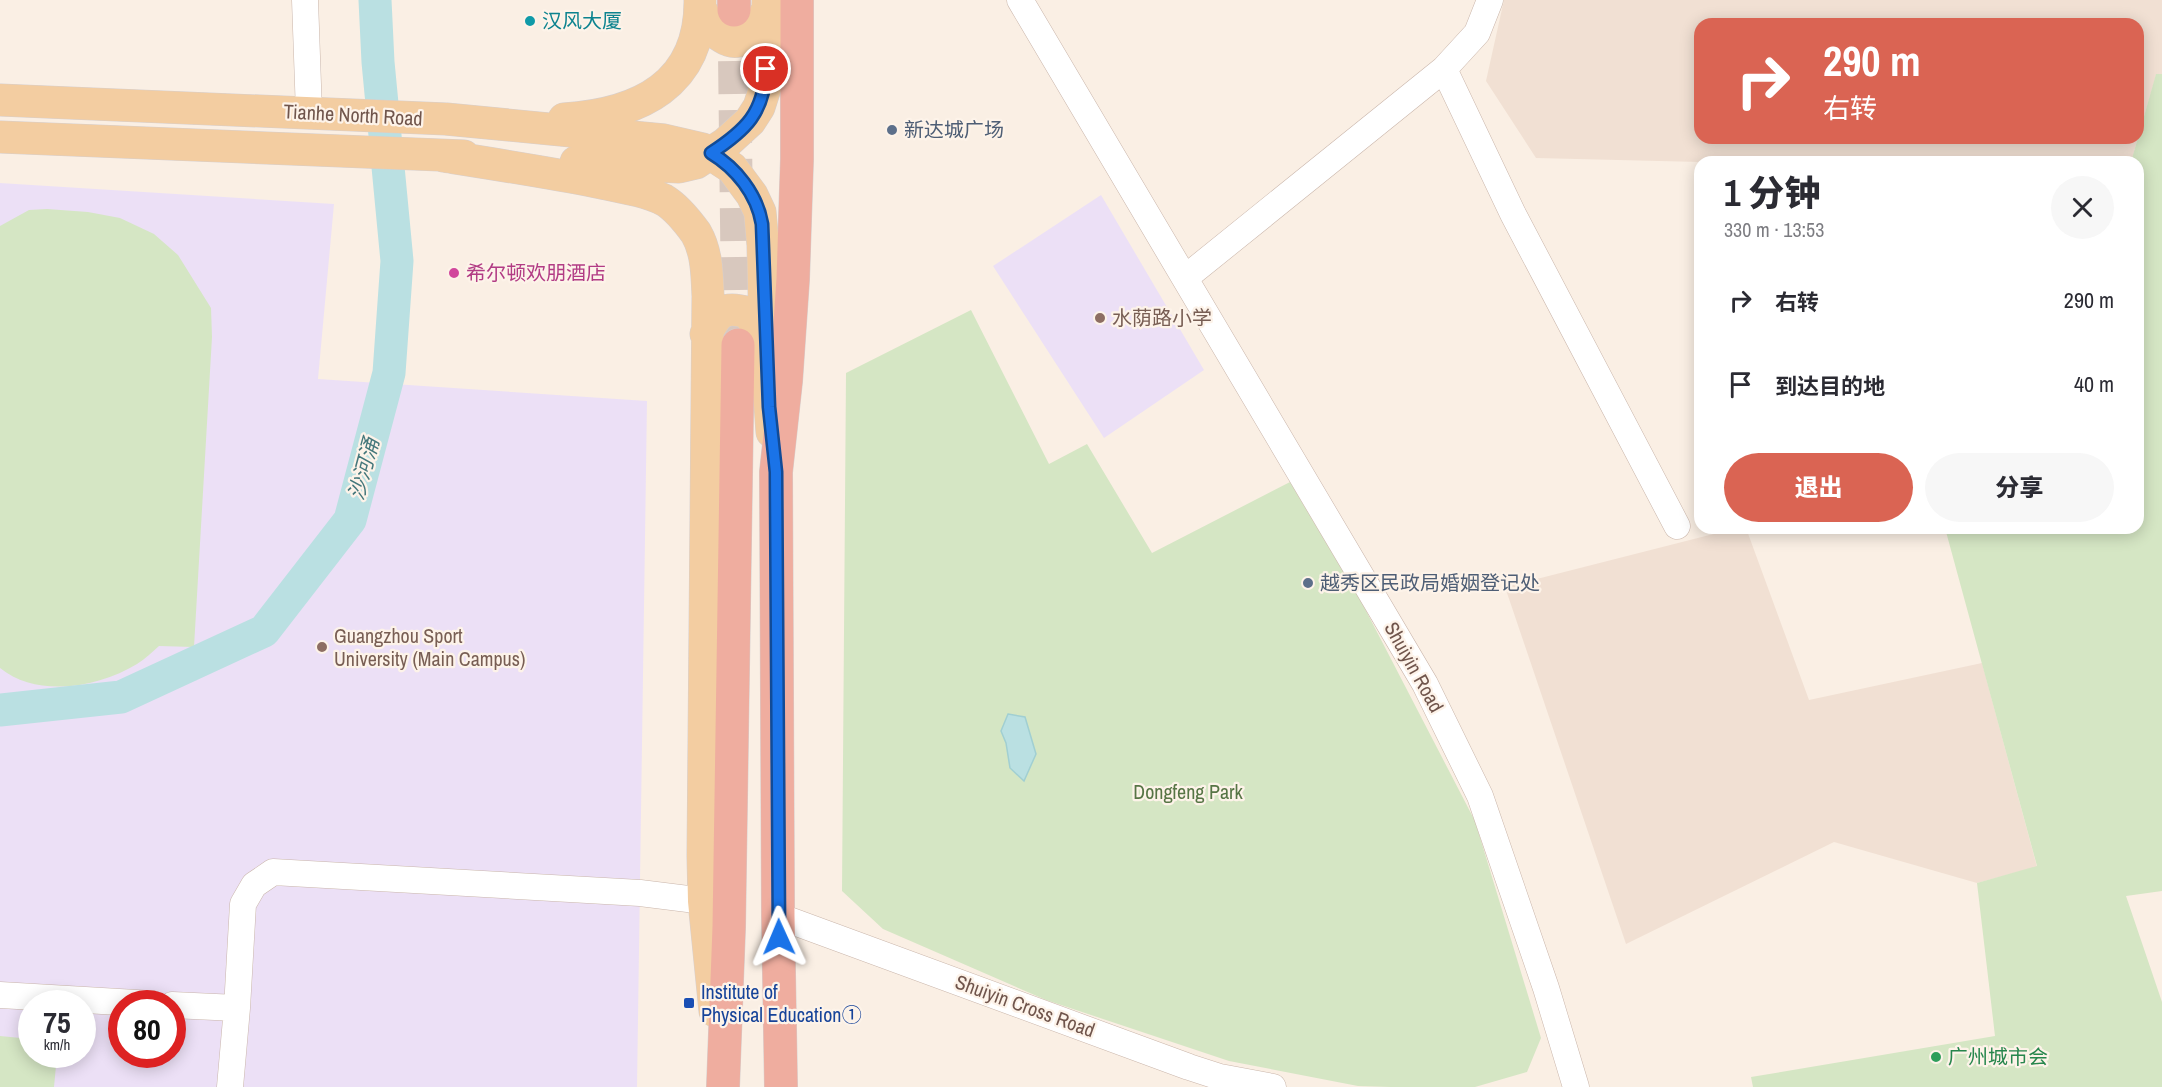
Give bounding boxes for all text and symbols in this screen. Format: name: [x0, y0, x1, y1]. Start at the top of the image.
place label: 汉风大厦: [542, 7, 622, 34]
marker: 汉风大厦: [523, 14, 537, 28]
text: 290 m: [1823, 33, 1921, 89]
icon: right: [1724, 42, 1802, 120]
pin: [740, 43, 791, 94]
icon: arrive: [749, 52, 782, 85]
text: 右转: [1823, 90, 1877, 126]
street label: Tianhe North Road: [283, 97, 423, 132]
place label: 新达城广场: [904, 116, 1004, 143]
marker: 新达城广场: [885, 123, 899, 137]
text: 1 分钟: [1724, 169, 1821, 217]
button: close: [2051, 176, 2114, 239]
text: 330 m · 13:53: [1724, 216, 1824, 243]
place label: 希尔顿欢朋酒店: [466, 259, 606, 286]
marker: 希尔顿欢朋酒店: [447, 266, 461, 280]
icon: right: [1724, 284, 1757, 317]
text: 290 m: [2064, 285, 2114, 315]
text: 右转: [1775, 287, 1819, 317]
place label: 水荫路小学: [1112, 304, 1212, 331]
marker: 水荫路小学: [1093, 311, 1107, 325]
icon: arrive: [1724, 368, 1757, 401]
text: 40 m: [2074, 369, 2114, 399]
text: 到达目的地: [1775, 371, 1885, 401]
water label: 沙河涌: [341, 433, 386, 503]
button: 退出: [1724, 453, 1913, 522]
button: 分享: [1925, 453, 2114, 522]
place label: 越秀区民政局婚姻登记处: [1320, 569, 1540, 596]
marker: 越秀区民政局婚姻登记处: [1301, 576, 1315, 590]
street label: Shuiyin Road: [1379, 617, 1450, 717]
place label: Guangzhou Sport University (Main Campus): [334, 622, 525, 672]
marker: Guangzhou Sport University (Main Campus): [315, 640, 329, 654]
park label: Dongfeng Park: [1133, 778, 1243, 805]
position arrow: [747, 905, 811, 969]
street label: Shuiyin Cross Road: [952, 968, 1099, 1043]
place label: Institute of Physical Education①: [701, 978, 861, 1028]
speed limit sign: 80: [108, 990, 186, 1068]
marker: Institute of Physical Education①: [682, 996, 696, 1010]
text: 75: [43, 1002, 71, 1042]
text: km/h: [44, 1034, 70, 1055]
place label: 广州城市会: [1948, 1043, 2048, 1070]
marker: 广州城市会: [1929, 1050, 1943, 1064]

